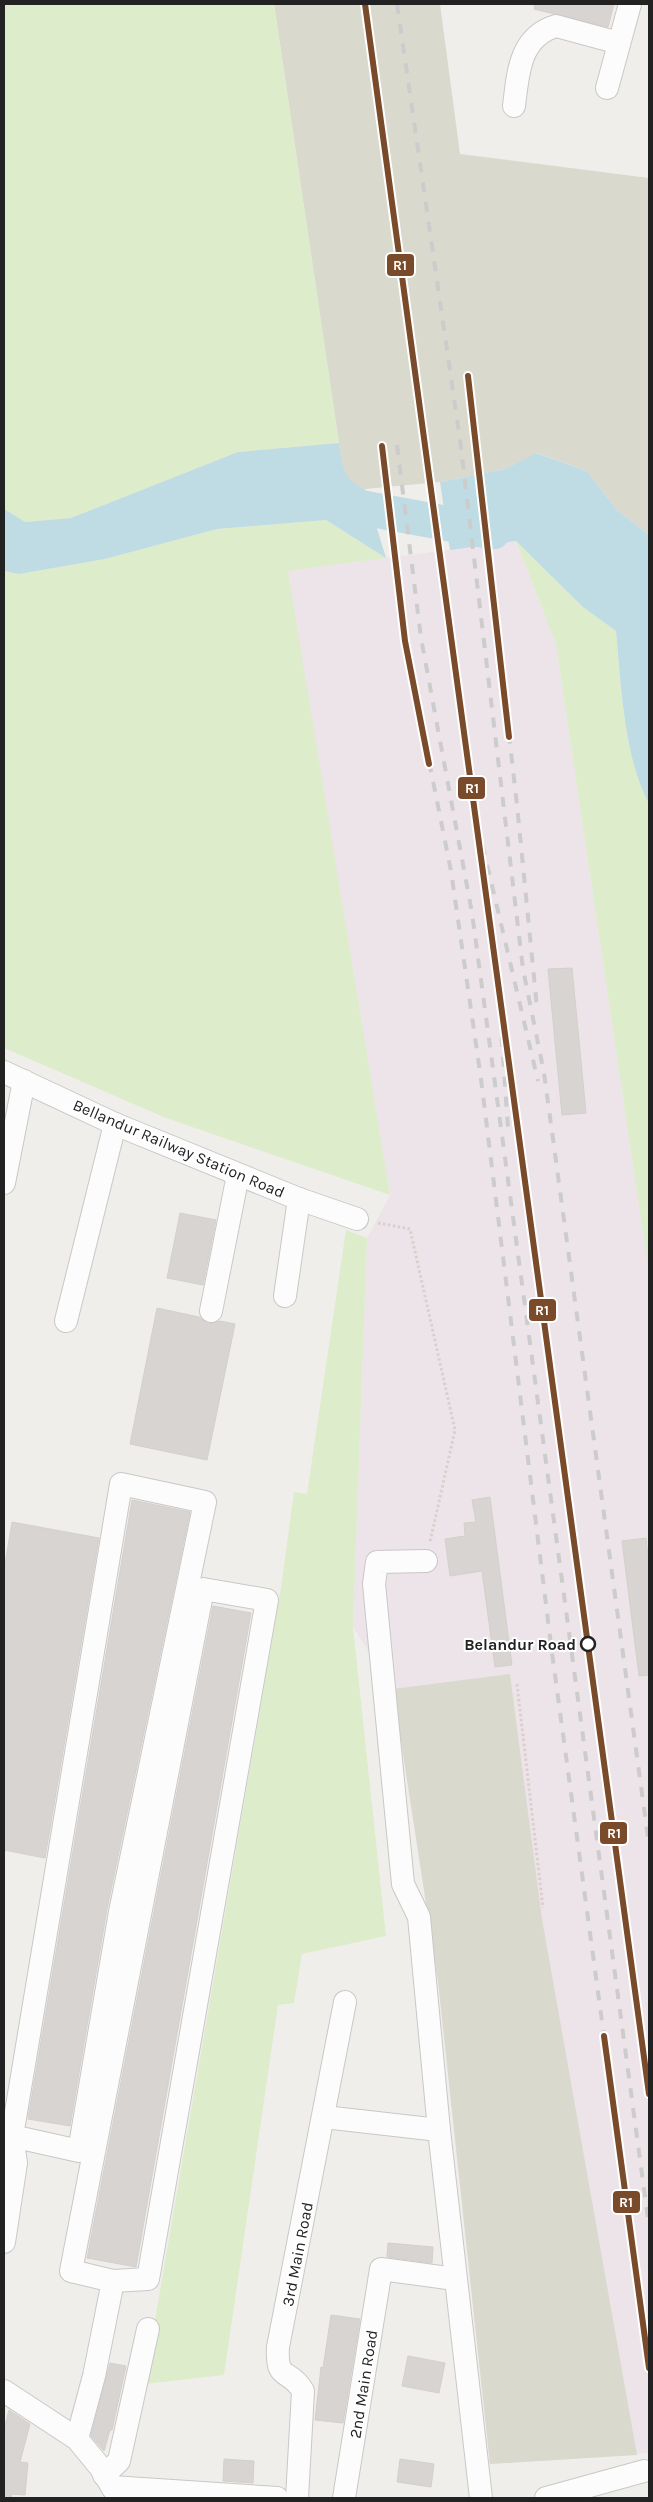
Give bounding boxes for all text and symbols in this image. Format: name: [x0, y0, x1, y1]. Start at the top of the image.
line badge: R1: [386, 253, 415, 277]
text: R1: [393, 257, 407, 274]
line badge: R1: [457, 776, 486, 800]
text: R1: [465, 780, 479, 797]
street label: Bellandur Railway Station Road: [70, 1095, 288, 1202]
line badge: R1: [528, 1298, 557, 1322]
text: R1: [535, 1302, 549, 1319]
place label: Belandur Road: [464, 1635, 576, 1654]
marker: Belandur Road: [580, 1636, 596, 1652]
line badge: R1: [599, 1821, 628, 1845]
text: R1: [607, 1825, 621, 1842]
line badge: R1: [612, 2190, 641, 2214]
text: R1: [619, 2194, 633, 2211]
street label: 3rd Main Road: [278, 2200, 317, 2308]
street label: 2nd Main Road: [346, 2328, 381, 2440]

